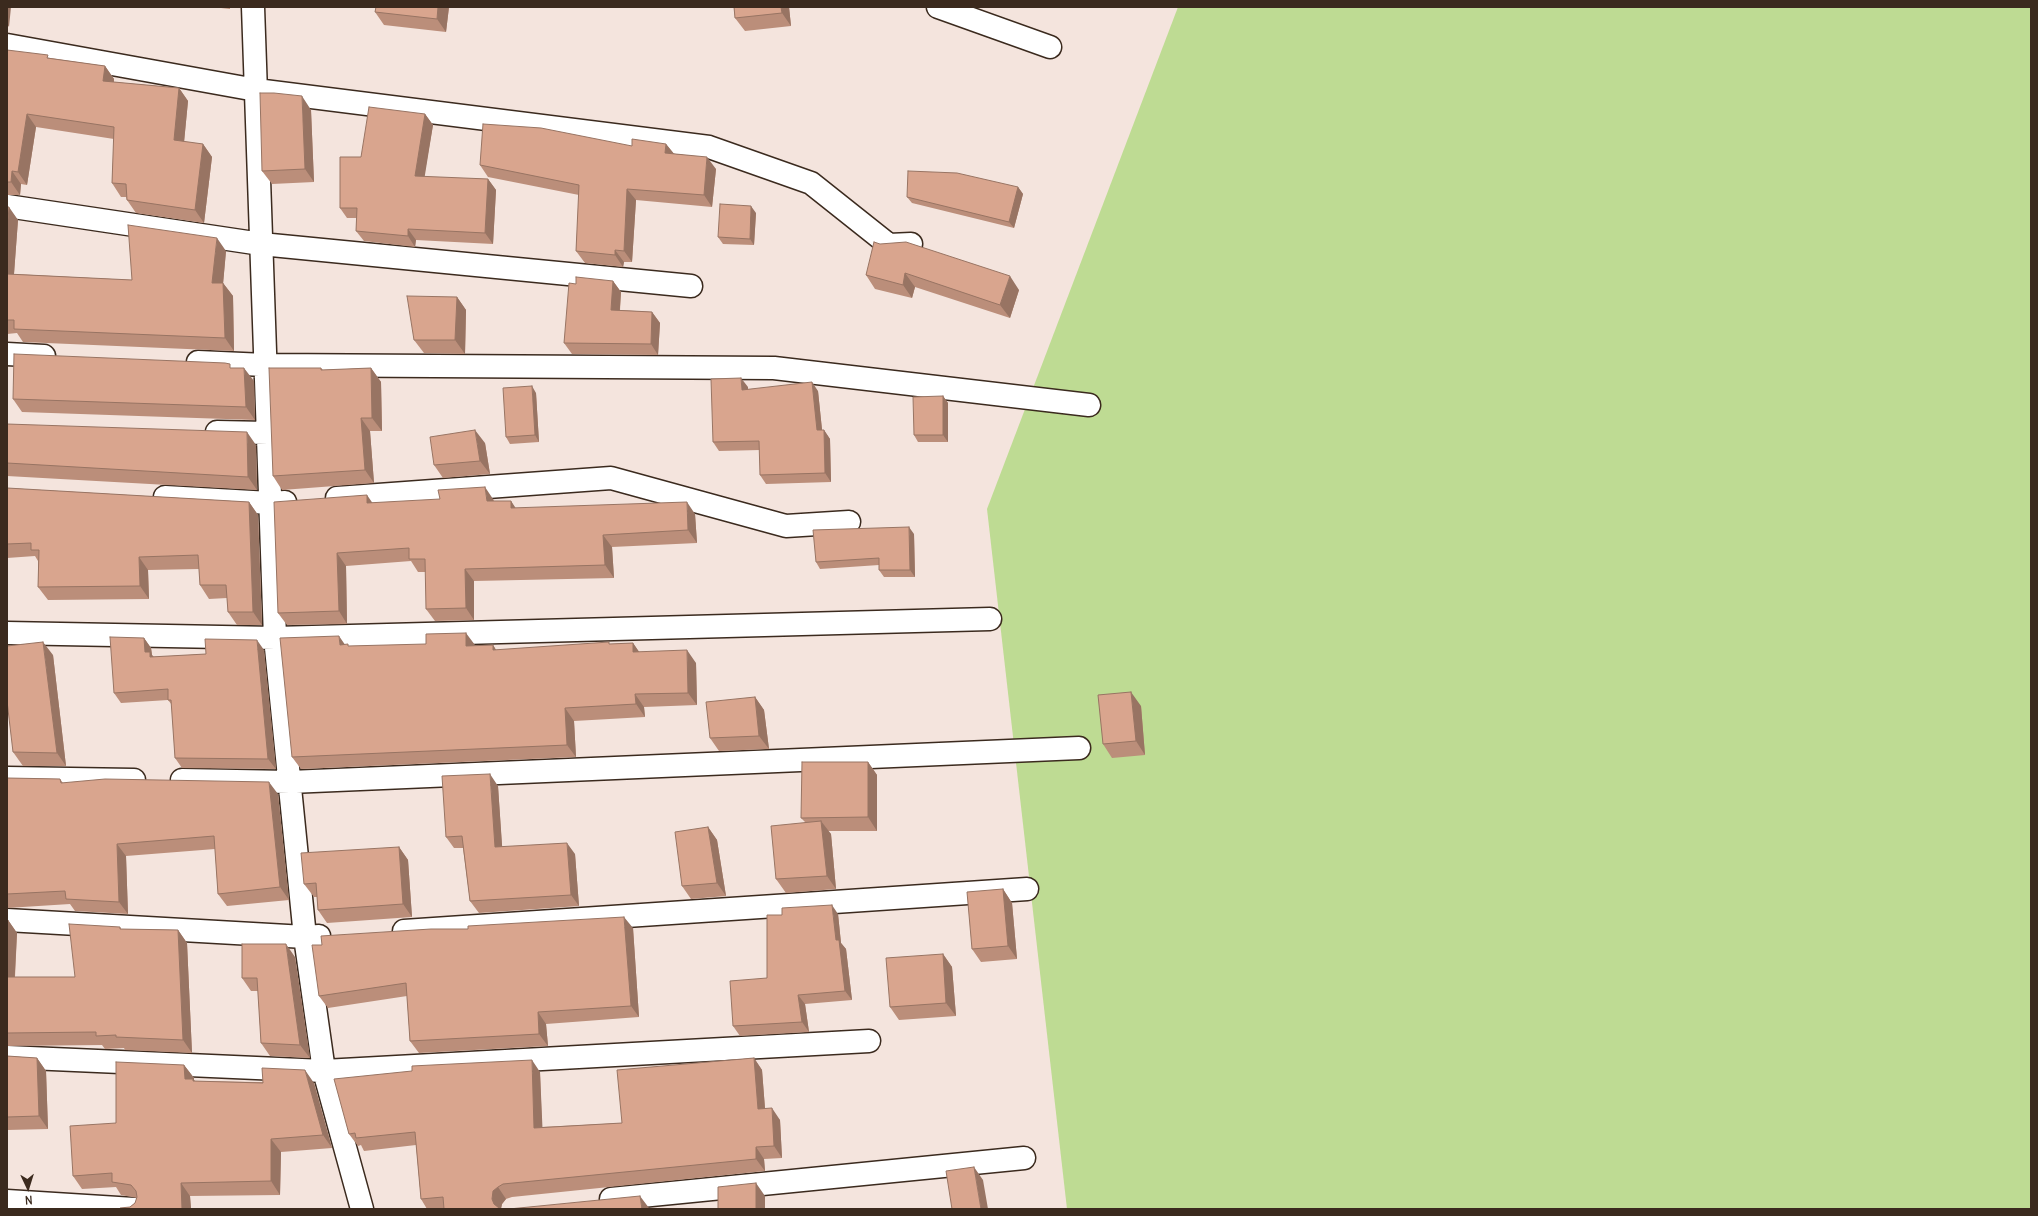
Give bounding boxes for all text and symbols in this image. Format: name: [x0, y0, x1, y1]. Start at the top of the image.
north arrow: [8, 1168, 48, 1208]
text: N: [25, 1193, 33, 1207]

